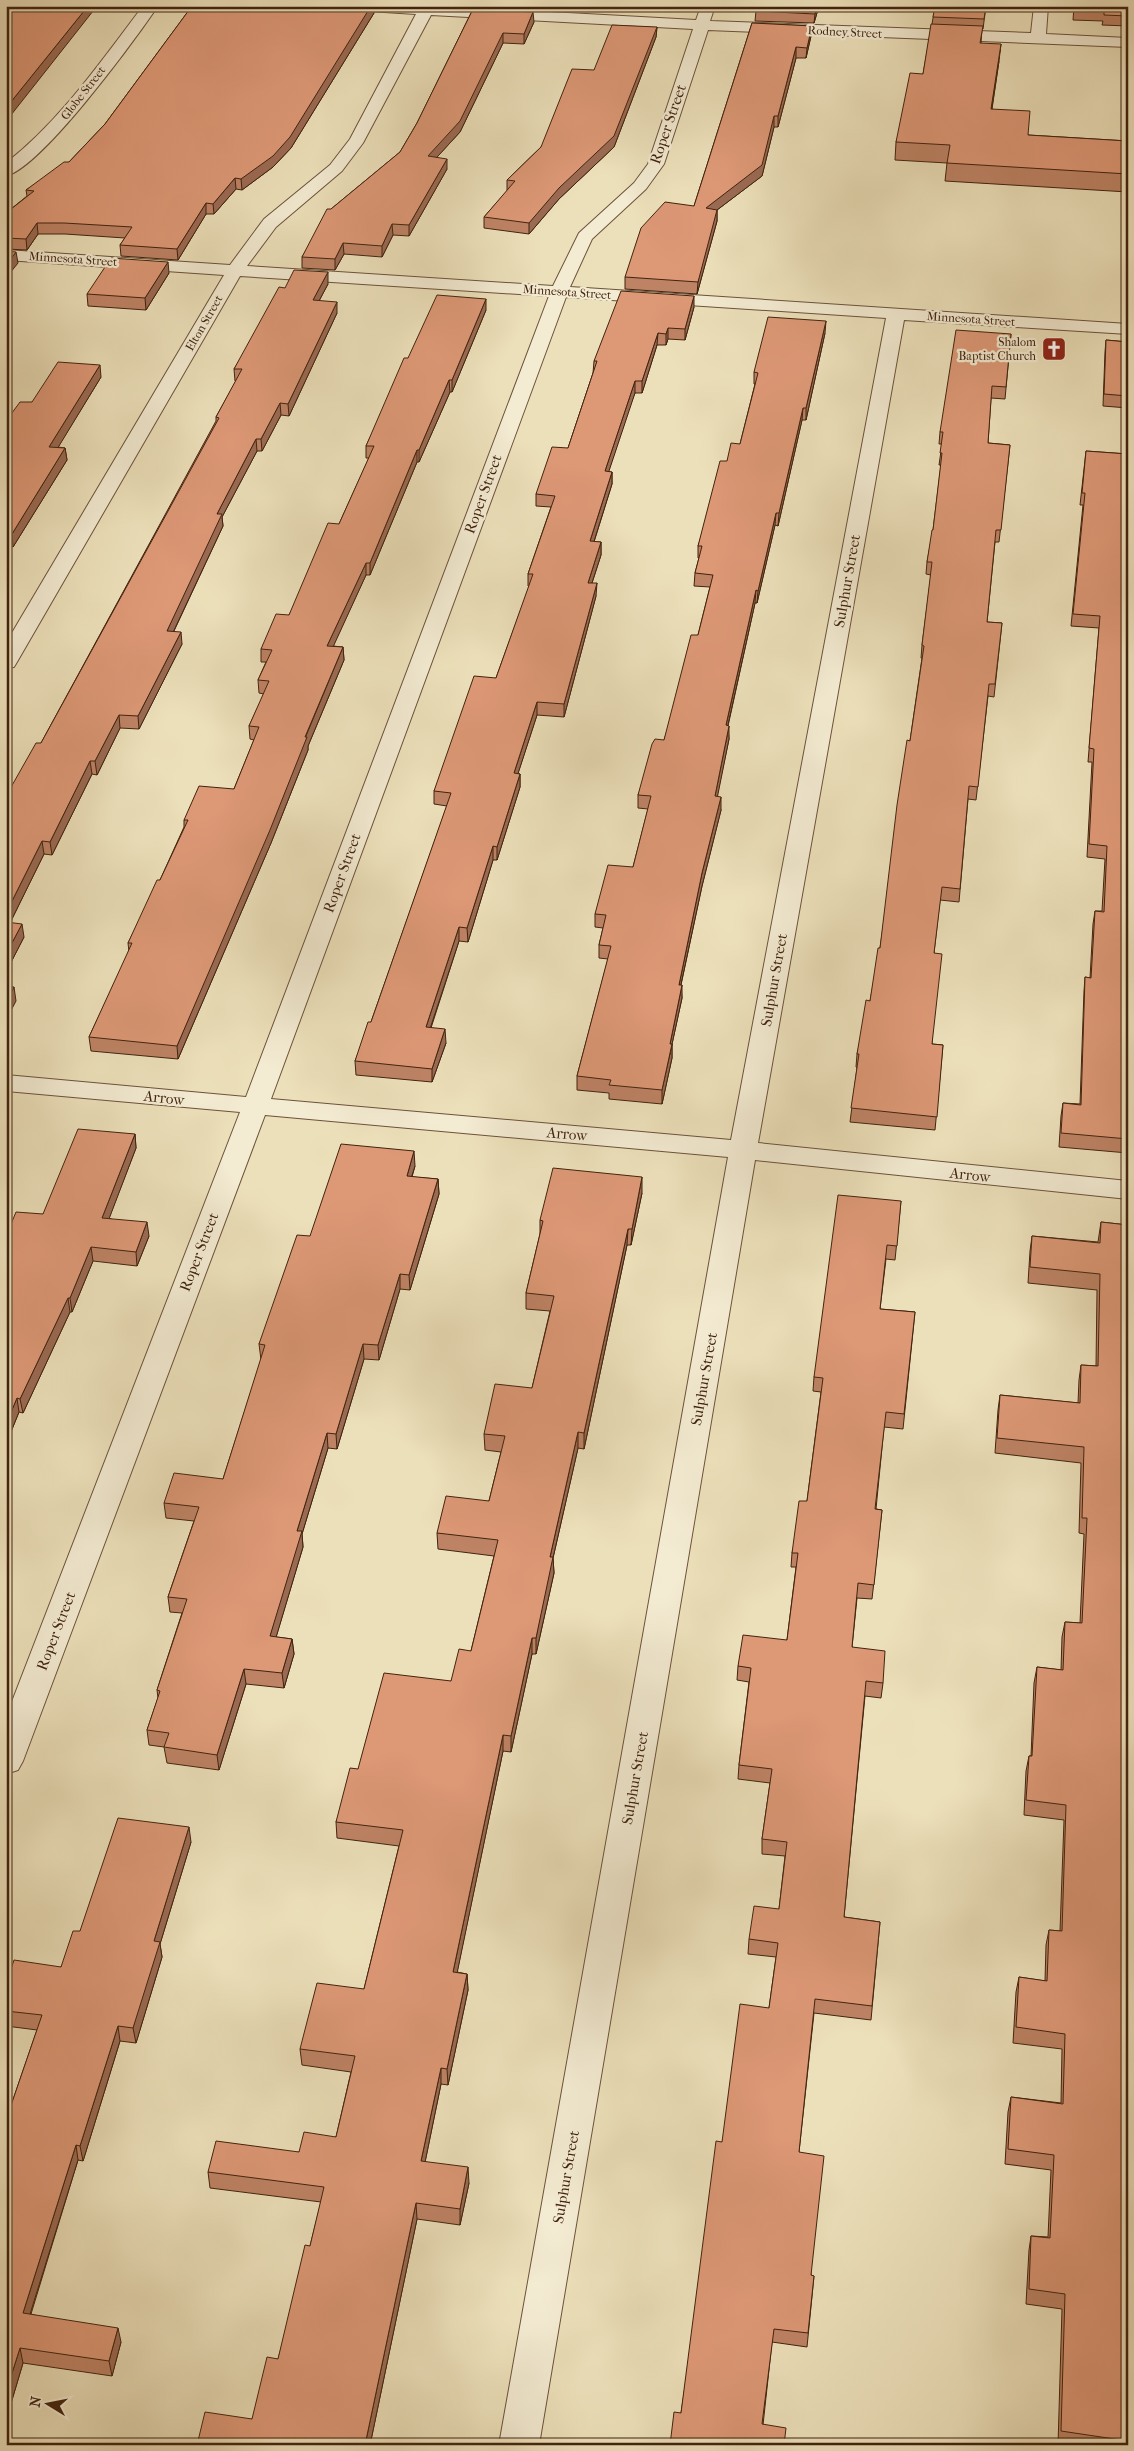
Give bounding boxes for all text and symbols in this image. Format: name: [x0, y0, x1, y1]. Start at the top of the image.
street label: Rodney Street: [807, 23, 883, 41]
street label: Globe Street: [58, 63, 109, 123]
street label: Roper Street: [646, 81, 690, 166]
street label: Minnesota Street: [28, 249, 119, 269]
street label: Minnesota Street: [522, 282, 613, 302]
street label: Elton Street: [182, 292, 226, 353]
street label: Minnesota Street: [926, 309, 1017, 329]
place label: Shalom Baptist Church: [959, 335, 1036, 363]
church icon: Shalom Baptist Church: [1041, 336, 1067, 362]
street label: Roper Street: [460, 451, 506, 536]
street label: Sulphur Street: [830, 532, 864, 629]
street label: Roper Street: [319, 830, 365, 915]
street label: Sulphur Street: [757, 931, 791, 1028]
street label: Arrow: [142, 1087, 186, 1109]
street label: Arrow: [545, 1123, 589, 1145]
street label: Arrow: [948, 1164, 992, 1186]
street label: Roper Street: [176, 1209, 223, 1294]
street label: Sulphur Street: [687, 1330, 721, 1427]
street label: Roper Street: [33, 1588, 80, 1673]
street label: Sulphur Street: [618, 1729, 652, 1826]
street label: Sulphur Street: [549, 2128, 583, 2225]
north arrow: [22, 2378, 72, 2428]
text: N: [26, 2395, 45, 2409]

